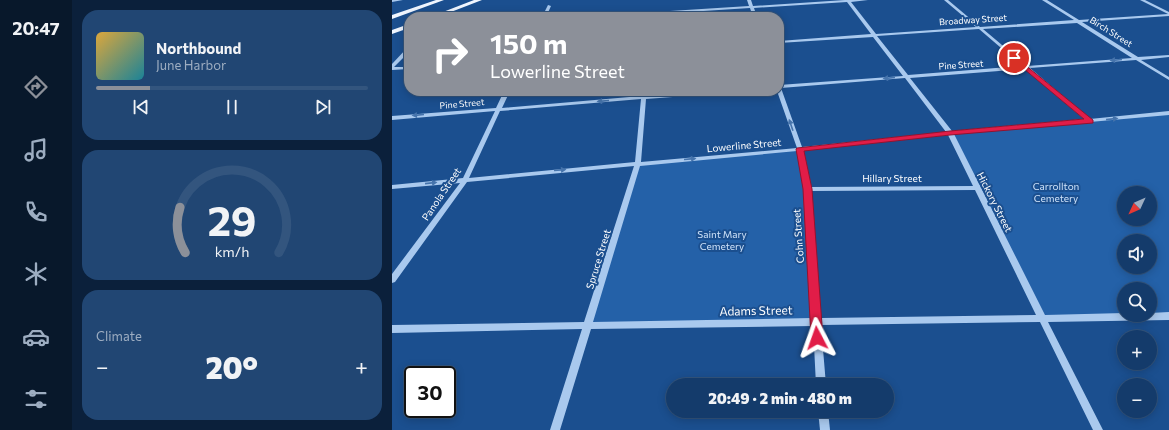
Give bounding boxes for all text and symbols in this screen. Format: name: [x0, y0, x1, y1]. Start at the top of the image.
street label: Broadway Street: [939, 12, 1008, 27]
street label: Birch Street: [1088, 14, 1135, 49]
text: 20:47: [12, 17, 60, 39]
text: 150 m: [490, 26, 567, 60]
icon: right: [424, 28, 476, 80]
text: Northbound: [156, 39, 241, 57]
pin: [997, 41, 1031, 75]
icon: arrive: [1003, 47, 1025, 69]
text: June Harbor: [156, 57, 226, 73]
street label: Pine Street: [938, 57, 984, 72]
one-way arrow: [1110, 57, 1122, 64]
text: Lowerline Street: [490, 60, 625, 82]
icon: directions: [22, 73, 50, 101]
one-way arrow: [883, 75, 895, 81]
icon: previous: [130, 96, 152, 118]
icon: pause: [221, 96, 243, 118]
icon: next: [312, 96, 334, 118]
street label: Pine Street: [439, 96, 485, 111]
one-way arrow: [597, 97, 609, 104]
one-way arrow: [412, 112, 424, 119]
one-way arrow: [1106, 116, 1118, 122]
one-way arrow: [788, 118, 794, 130]
icon: music: [22, 136, 50, 164]
street label: Lowerline Street: [706, 136, 782, 154]
one-way arrow: [684, 155, 696, 162]
street label: Panola Street: [419, 165, 463, 223]
one-way arrow: [554, 167, 566, 174]
street label: Hickory Street: [975, 170, 1015, 234]
street label: Hillary Street: [862, 172, 922, 184]
one-way arrow: [425, 179, 437, 186]
park label: Carrollton Cemetery: [1033, 180, 1079, 204]
north arrow: [1117, 186, 1157, 226]
map controls: [1117, 186, 1157, 418]
text: 29: [207, 194, 257, 245]
icon: phone: [22, 198, 50, 226]
street label: Cohn Street: [790, 208, 806, 264]
street label: Spruce Street: [583, 228, 613, 290]
park label: Saint Mary Cemetery: [697, 228, 747, 252]
button: sound: [1117, 234, 1157, 274]
text: km/h: [215, 242, 249, 260]
icon: climate: [22, 260, 50, 288]
button: search: [1117, 282, 1157, 322]
street label: Adams Street: [719, 302, 793, 318]
position arrow: [796, 317, 838, 359]
icon: car: [22, 323, 50, 351]
text: Climate: [96, 328, 142, 344]
button: +: [1117, 330, 1157, 370]
text: 20°: [205, 348, 258, 385]
text: −: [96, 353, 109, 380]
text: +: [355, 353, 368, 380]
speed limit sign: 30: [404, 366, 456, 418]
button: −: [1117, 378, 1157, 418]
icon: filters: [22, 385, 50, 413]
text: 20:49 · 2 min · 480 m: [708, 389, 852, 407]

